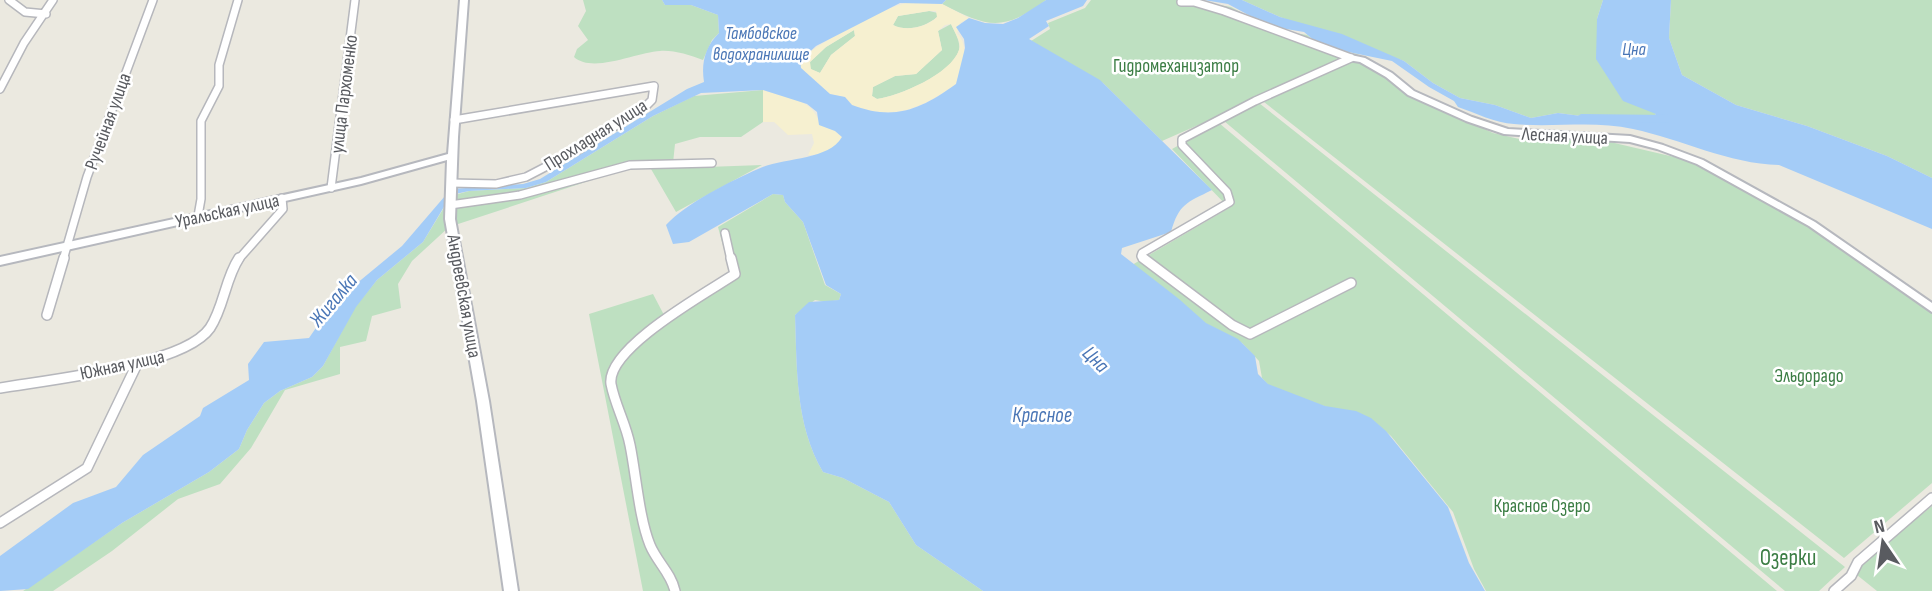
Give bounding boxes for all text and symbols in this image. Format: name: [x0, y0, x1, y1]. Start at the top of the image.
water label: Тамбовское водохранилище: [713, 23, 809, 65]
street label: улица Пархоменко: [326, 34, 363, 155]
water label: Цна: [1622, 39, 1646, 60]
park label: Гидромеханизатор: [1113, 55, 1239, 78]
street label: Ручейная улица: [80, 70, 137, 173]
street label: Прохладная улица: [540, 94, 652, 176]
street label: Лесная улица: [1520, 123, 1609, 150]
street label: Уральская улица: [173, 189, 281, 234]
street label: Андреевская улица: [441, 232, 486, 360]
water label: Жигалка: [303, 268, 363, 333]
water label: Цна: [1077, 341, 1115, 378]
street label: Южная улица: [78, 345, 167, 386]
park label: Эльдорадо: [1774, 365, 1844, 388]
water label: Красное: [1012, 403, 1072, 428]
park label: Красное Озеро: [1493, 495, 1591, 518]
north arrow: [1848, 507, 1918, 577]
text: N: [1872, 515, 1887, 539]
park label: Озерки: [1760, 544, 1816, 572]

